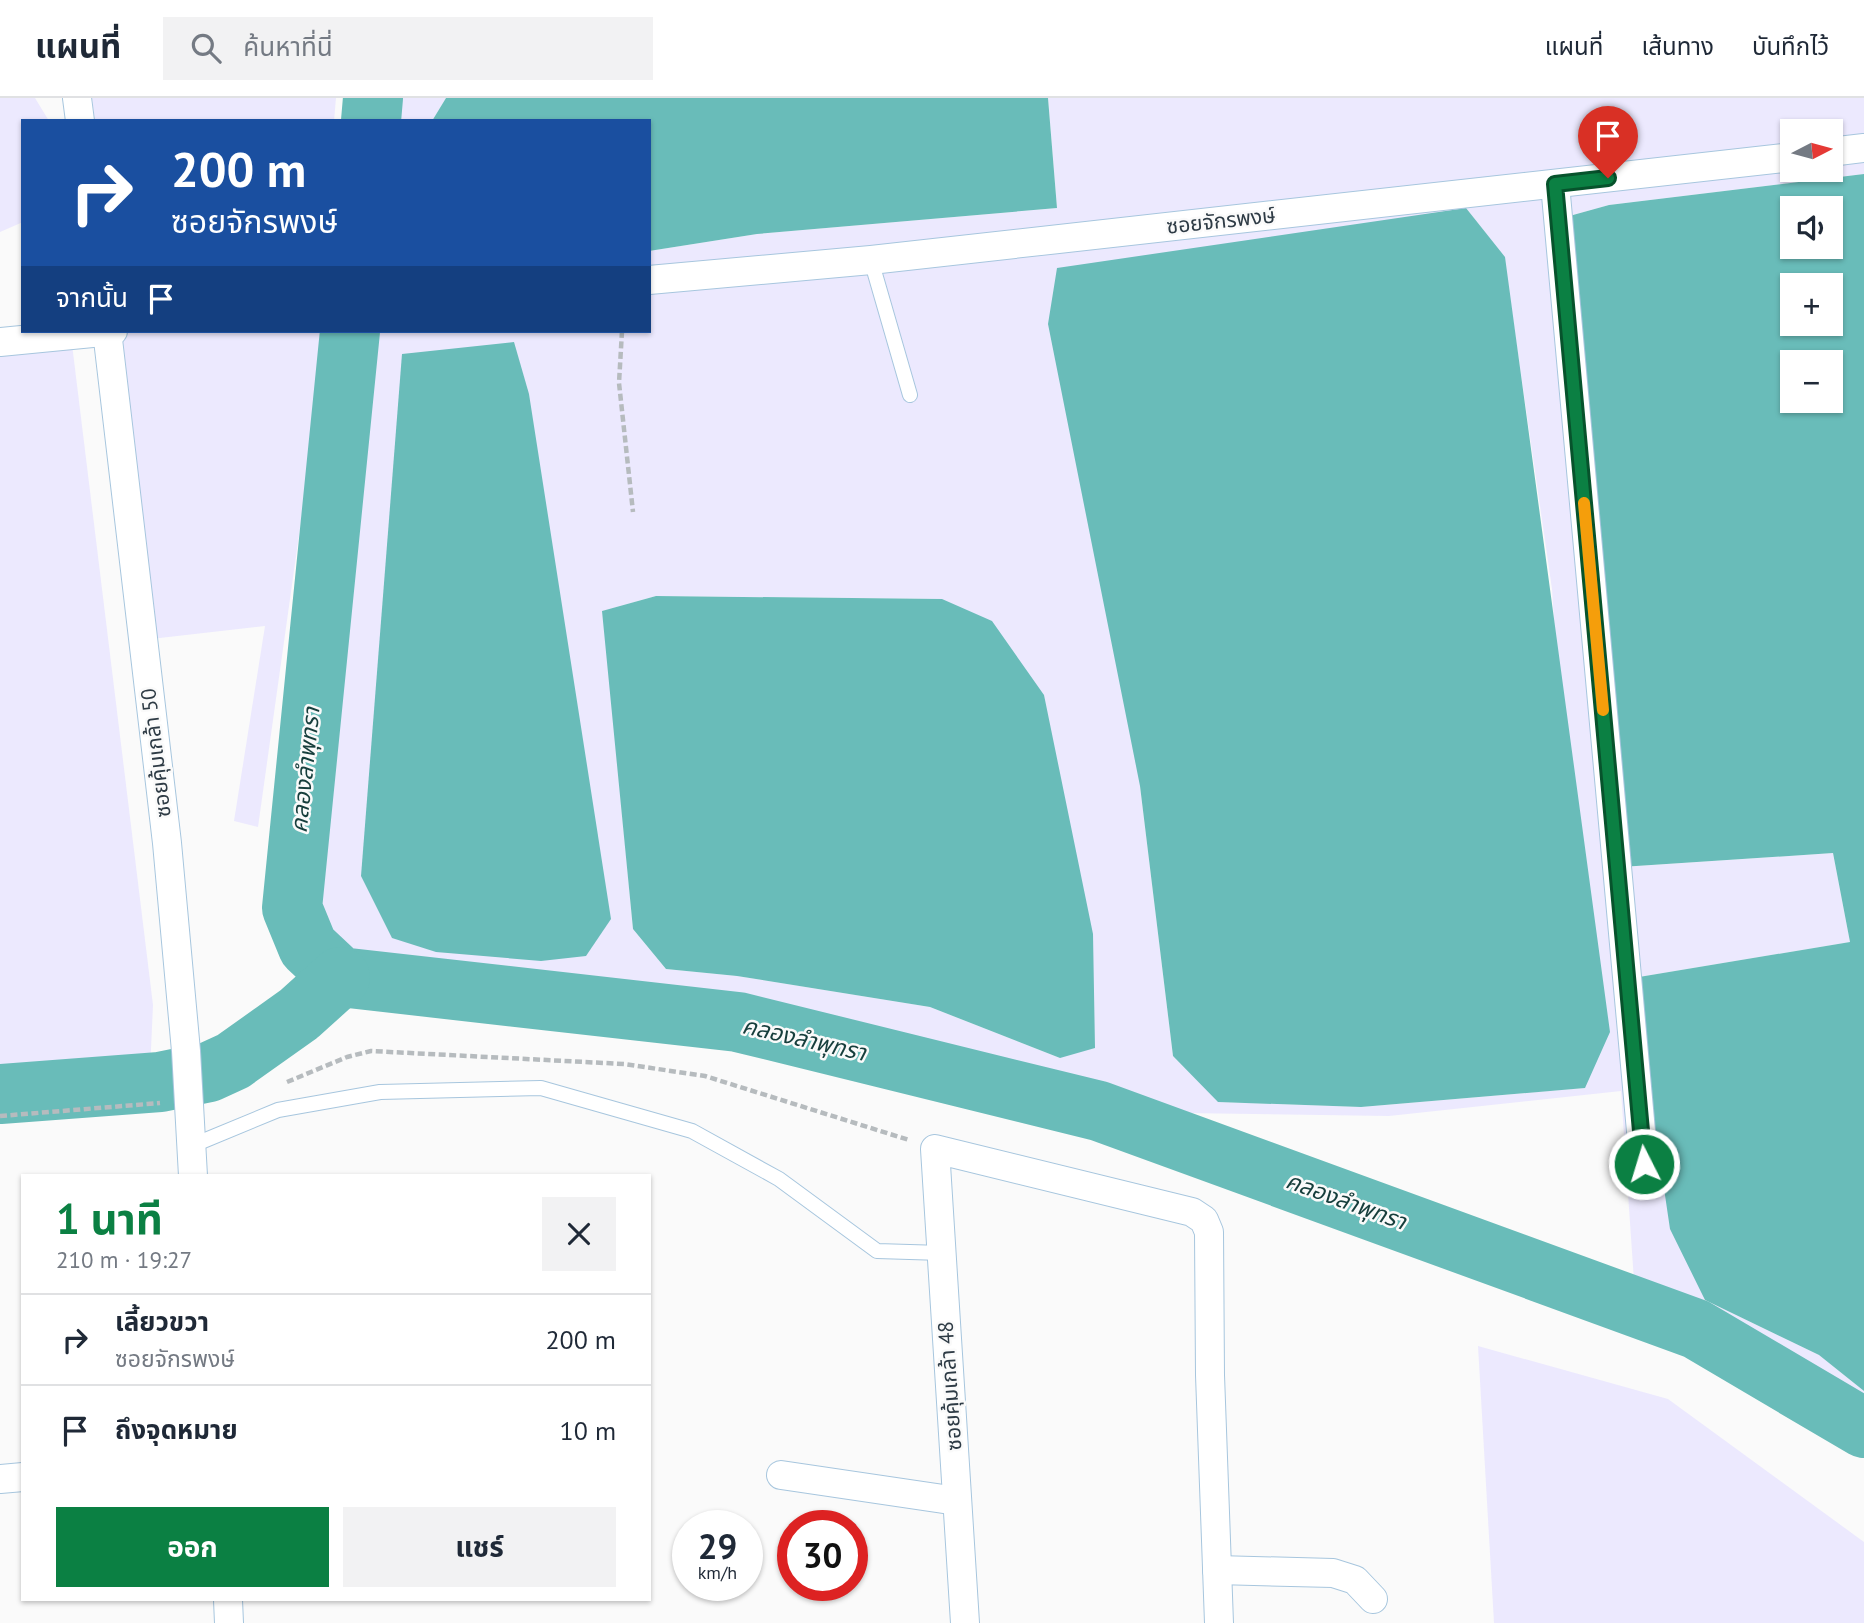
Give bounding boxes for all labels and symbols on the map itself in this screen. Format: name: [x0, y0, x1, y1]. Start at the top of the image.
pin: [1578, 106, 1638, 178]
north arrow: [1780, 119, 1843, 182]
street label: ซอยจักรพงษ์: [1165, 201, 1277, 240]
street label: ซอยคุ้มเกล้า 50: [134, 687, 177, 819]
water label: คลองลำพุทรา: [284, 704, 326, 834]
water label: คลองลำพุทรา: [740, 1010, 870, 1067]
position arrow: [1607, 1127, 1681, 1201]
water label: คลองลำพุทรา: [1282, 1165, 1412, 1236]
street label: ซอยคุ้มเกล้า 48: [932, 1320, 967, 1452]
speed limit sign: 30: [777, 1510, 868, 1601]

